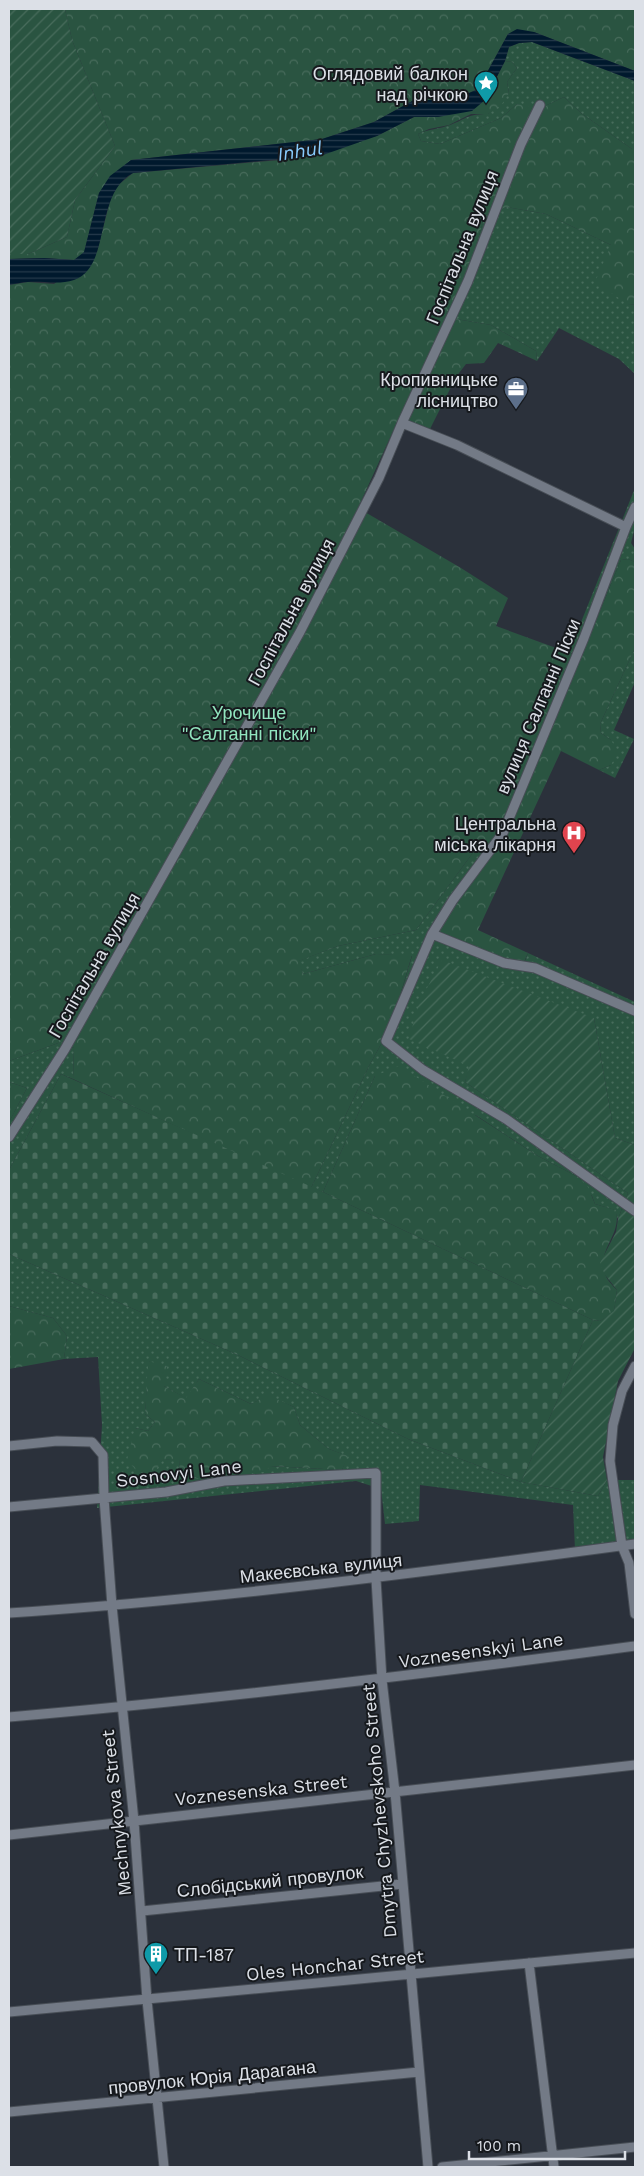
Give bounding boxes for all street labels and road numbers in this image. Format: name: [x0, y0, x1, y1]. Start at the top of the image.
street label: Госпітальна вулиця: [422, 167, 502, 327]
street label: Госпітальна вулиця: [243, 535, 339, 689]
street label: вулиця Салганні Піски: [492, 615, 584, 797]
street label: Госпітальна вулиця: [44, 889, 144, 1041]
street label: Sosnovyi Lane: [115, 1455, 243, 1491]
street label: Макеєвська вулиця: [239, 1549, 403, 1587]
street label: Voznesenskyi Lane: [397, 1628, 565, 1672]
street label: Dmytra Chyzhevskoho Street: [357, 1683, 401, 1939]
street label: Mechnykova Street: [97, 1728, 135, 1897]
street label: Voznesenska Street: [174, 1770, 349, 1809]
street label: Слобідський провулок: [176, 1861, 364, 1901]
street label: Oles Honchar Street: [245, 1945, 425, 1985]
street label: провулок Юрія Дарагана: [107, 2056, 318, 2098]

